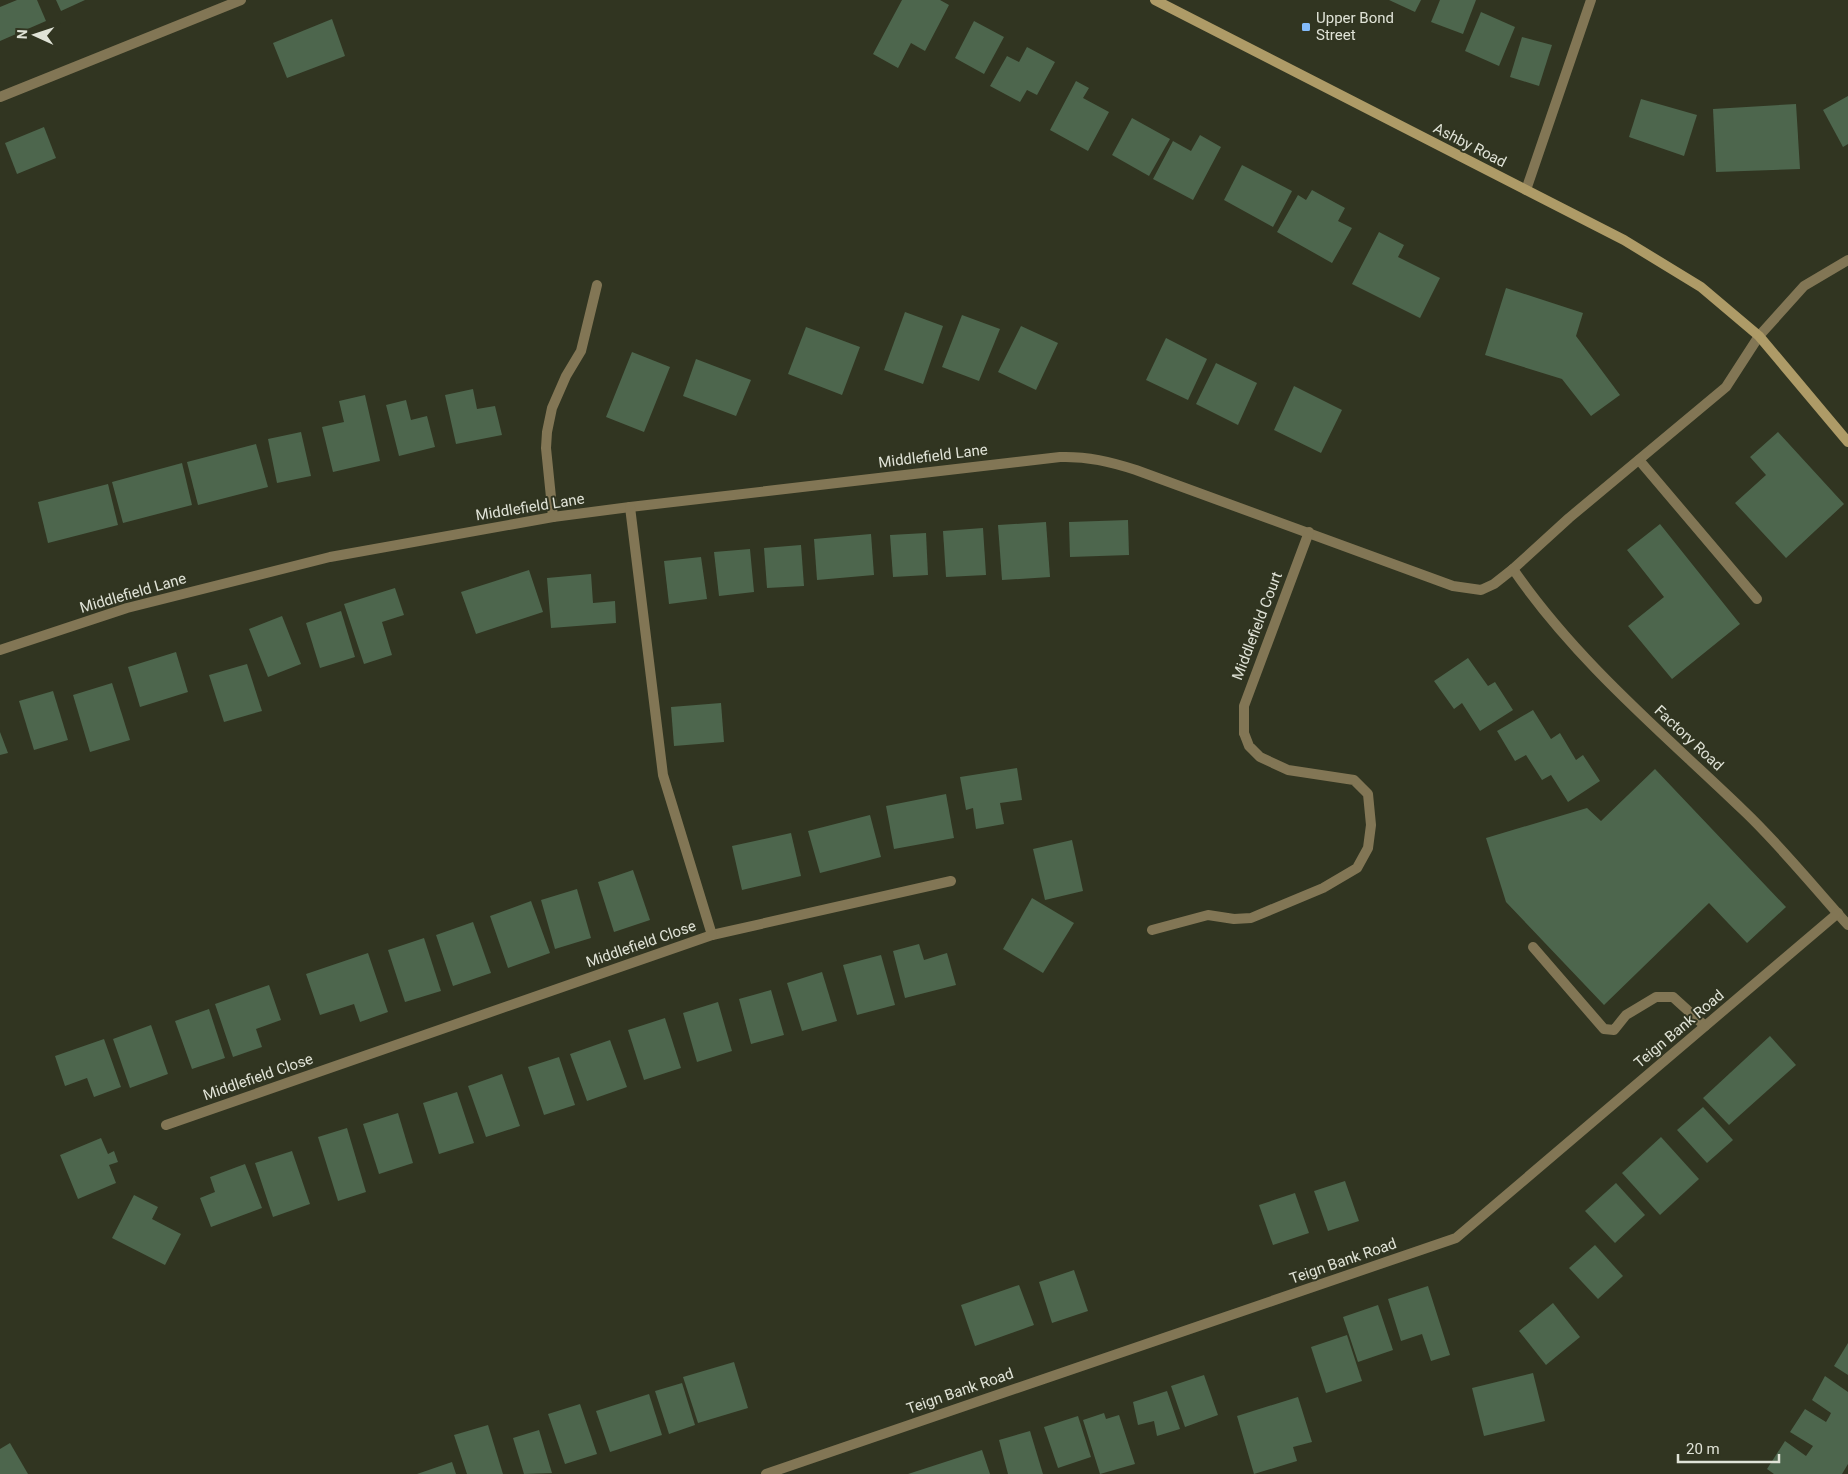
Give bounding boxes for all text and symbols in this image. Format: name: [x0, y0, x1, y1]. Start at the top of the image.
place label: Upper Bond Street: [1316, 9, 1394, 44]
north arrow: [10, 10, 60, 60]
marker: Upper Bond Street: [1300, 21, 1312, 33]
text: N: [14, 29, 30, 40]
street label: Ashby Road: [1431, 119, 1509, 171]
street label: Middlefield Lane: [877, 440, 989, 472]
street label: Middlefield Lane: [474, 490, 586, 524]
street label: Middlefield Lane: [78, 569, 188, 617]
street label: Middlefield Court: [1228, 569, 1286, 683]
street label: Factory Road: [1651, 701, 1727, 775]
street label: Middlefield Close: [584, 917, 698, 971]
street label: Teign Bank Road: [1630, 986, 1728, 1072]
street label: Middlefield Close: [201, 1050, 315, 1104]
street label: Teign Bank Road: [1287, 1234, 1399, 1288]
street label: Teign Bank Road: [904, 1364, 1016, 1418]
scale bar: [1678, 1432, 1779, 1464]
text: 20 m: [1686, 1440, 1720, 1458]

